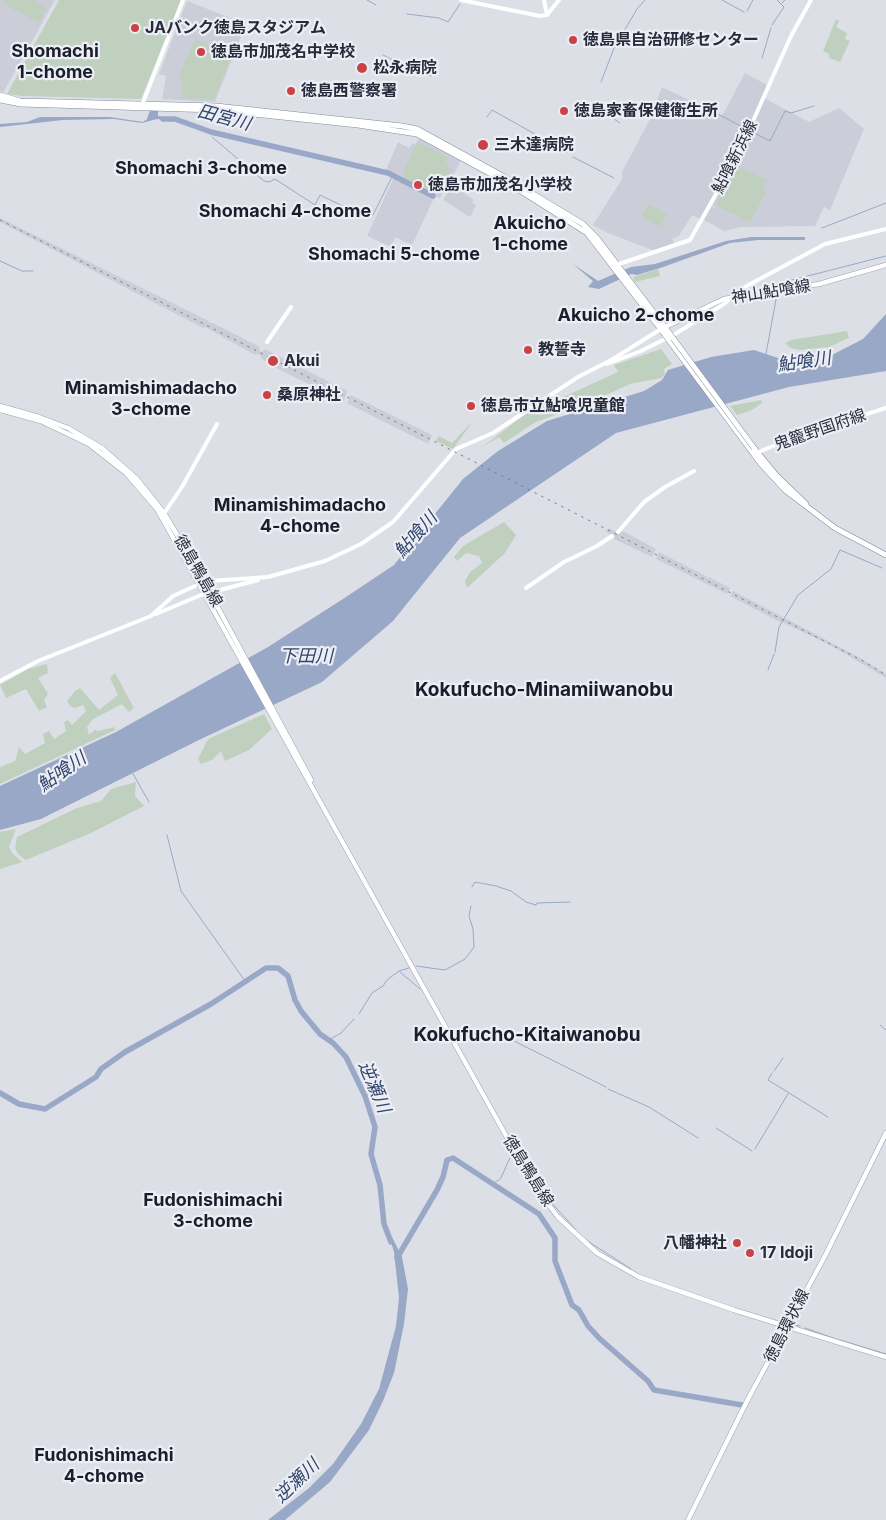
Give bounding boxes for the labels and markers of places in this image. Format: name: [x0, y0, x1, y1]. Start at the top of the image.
place label: JAバンク徳島スタジアム: [145, 18, 326, 38]
marker: JAバンク徳島スタジアム: [129, 22, 141, 34]
place label: 徳島県自治研修センター: [583, 30, 759, 50]
marker: 徳島県自治研修センター: [567, 34, 579, 46]
place label: 徳島市加茂名中学校: [211, 42, 355, 62]
marker: 徳島市加茂名中学校: [195, 46, 207, 58]
place label: 松永病院: [373, 58, 437, 78]
marker: 松永病院: [355, 61, 369, 75]
place label: 徳島西警察署: [301, 81, 397, 101]
marker: 徳島西警察署: [285, 85, 297, 97]
place label: 徳島家畜保健衛生所: [574, 101, 718, 121]
marker: 徳島家畜保健衛生所: [558, 105, 570, 117]
place label: 三木達病院: [494, 135, 574, 155]
marker: 三木達病院: [476, 138, 490, 152]
place label: 徳島市加茂名小学校: [428, 175, 572, 195]
marker: 徳島市加茂名小学校: [412, 179, 424, 191]
place label: 教誓寺: [538, 340, 586, 360]
marker: 教誓寺: [522, 344, 534, 356]
place label: Akui: [284, 351, 320, 371]
marker: Akui: [266, 354, 280, 368]
place label: 桑原神社: [277, 385, 341, 405]
marker: 桑原神社: [261, 389, 273, 401]
place label: 徳島市立鮎喰児童館: [481, 396, 625, 416]
marker: 徳島市立鮎喰児童館: [465, 400, 477, 412]
place label: 八幡神社: [663, 1233, 727, 1253]
marker: 八幡神社: [731, 1237, 743, 1249]
place label: 17 Idoji: [760, 1243, 813, 1263]
marker: 17 Idoji: [744, 1247, 756, 1259]

